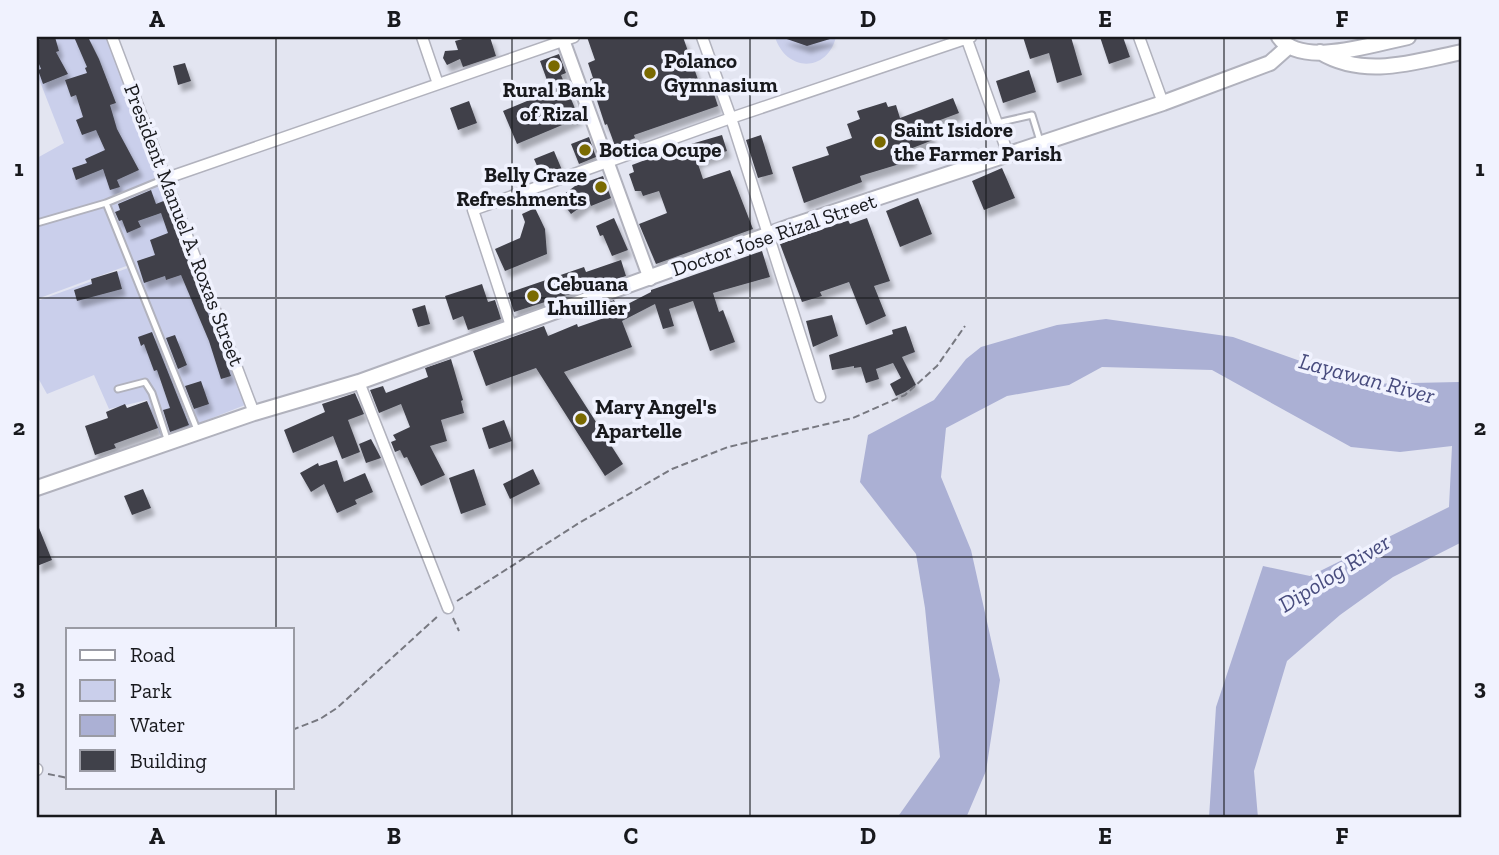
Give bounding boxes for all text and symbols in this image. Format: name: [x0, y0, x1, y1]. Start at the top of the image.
text: A: [149, 5, 165, 33]
text: B: [387, 5, 401, 33]
text: C: [624, 5, 638, 33]
text: D: [860, 5, 876, 33]
text: E: [1098, 5, 1112, 33]
text: F: [1335, 5, 1349, 33]
place label: Polanco Gymnasium: [664, 48, 778, 97]
marker: Rural Bank of Rizal: [546, 58, 562, 74]
marker: Polanco Gymnasium: [642, 65, 658, 81]
place label: Rural Bank of Rizal: [502, 77, 606, 126]
street label: President Manuel A. Roxas Street: [119, 80, 250, 369]
place label: Saint Isidore the Farmer Parish: [894, 117, 1062, 166]
marker: Saint Isidore the Farmer Parish: [872, 134, 888, 150]
place label: Botica Ocupe: [599, 137, 721, 162]
marker: Botica Ocupe: [577, 142, 593, 158]
text: 1: [14, 154, 24, 182]
text: 1: [1475, 154, 1485, 182]
place label: Belly Craze Refreshments: [456, 162, 587, 211]
marker: Belly Craze Refreshments: [593, 179, 609, 195]
street label: Doctor Jose Rizal Street: [668, 188, 880, 281]
place label: Cebuana Lhuillier: [547, 271, 629, 320]
marker: Cebuana Lhuillier: [525, 288, 541, 304]
water label: Layawan River: [1296, 346, 1438, 410]
place label: Mary Angel's Apartelle: [595, 394, 717, 443]
marker: Mary Angel's Apartelle: [573, 411, 589, 427]
text: 2: [13, 413, 25, 441]
text: 2: [1474, 413, 1486, 441]
water label: Dipolog River: [1273, 528, 1395, 618]
legend: [66, 628, 294, 788]
text: Road: [130, 642, 176, 667]
text: 3: [13, 673, 25, 701]
text: 3: [1474, 673, 1486, 701]
text: Park: [130, 678, 172, 703]
text: Water: [130, 712, 185, 737]
text: Building: [130, 748, 207, 773]
text: A: [149, 822, 165, 850]
text: B: [387, 822, 401, 850]
text: C: [624, 822, 638, 850]
text: D: [860, 822, 876, 850]
text: E: [1098, 822, 1112, 850]
text: F: [1335, 822, 1349, 850]

